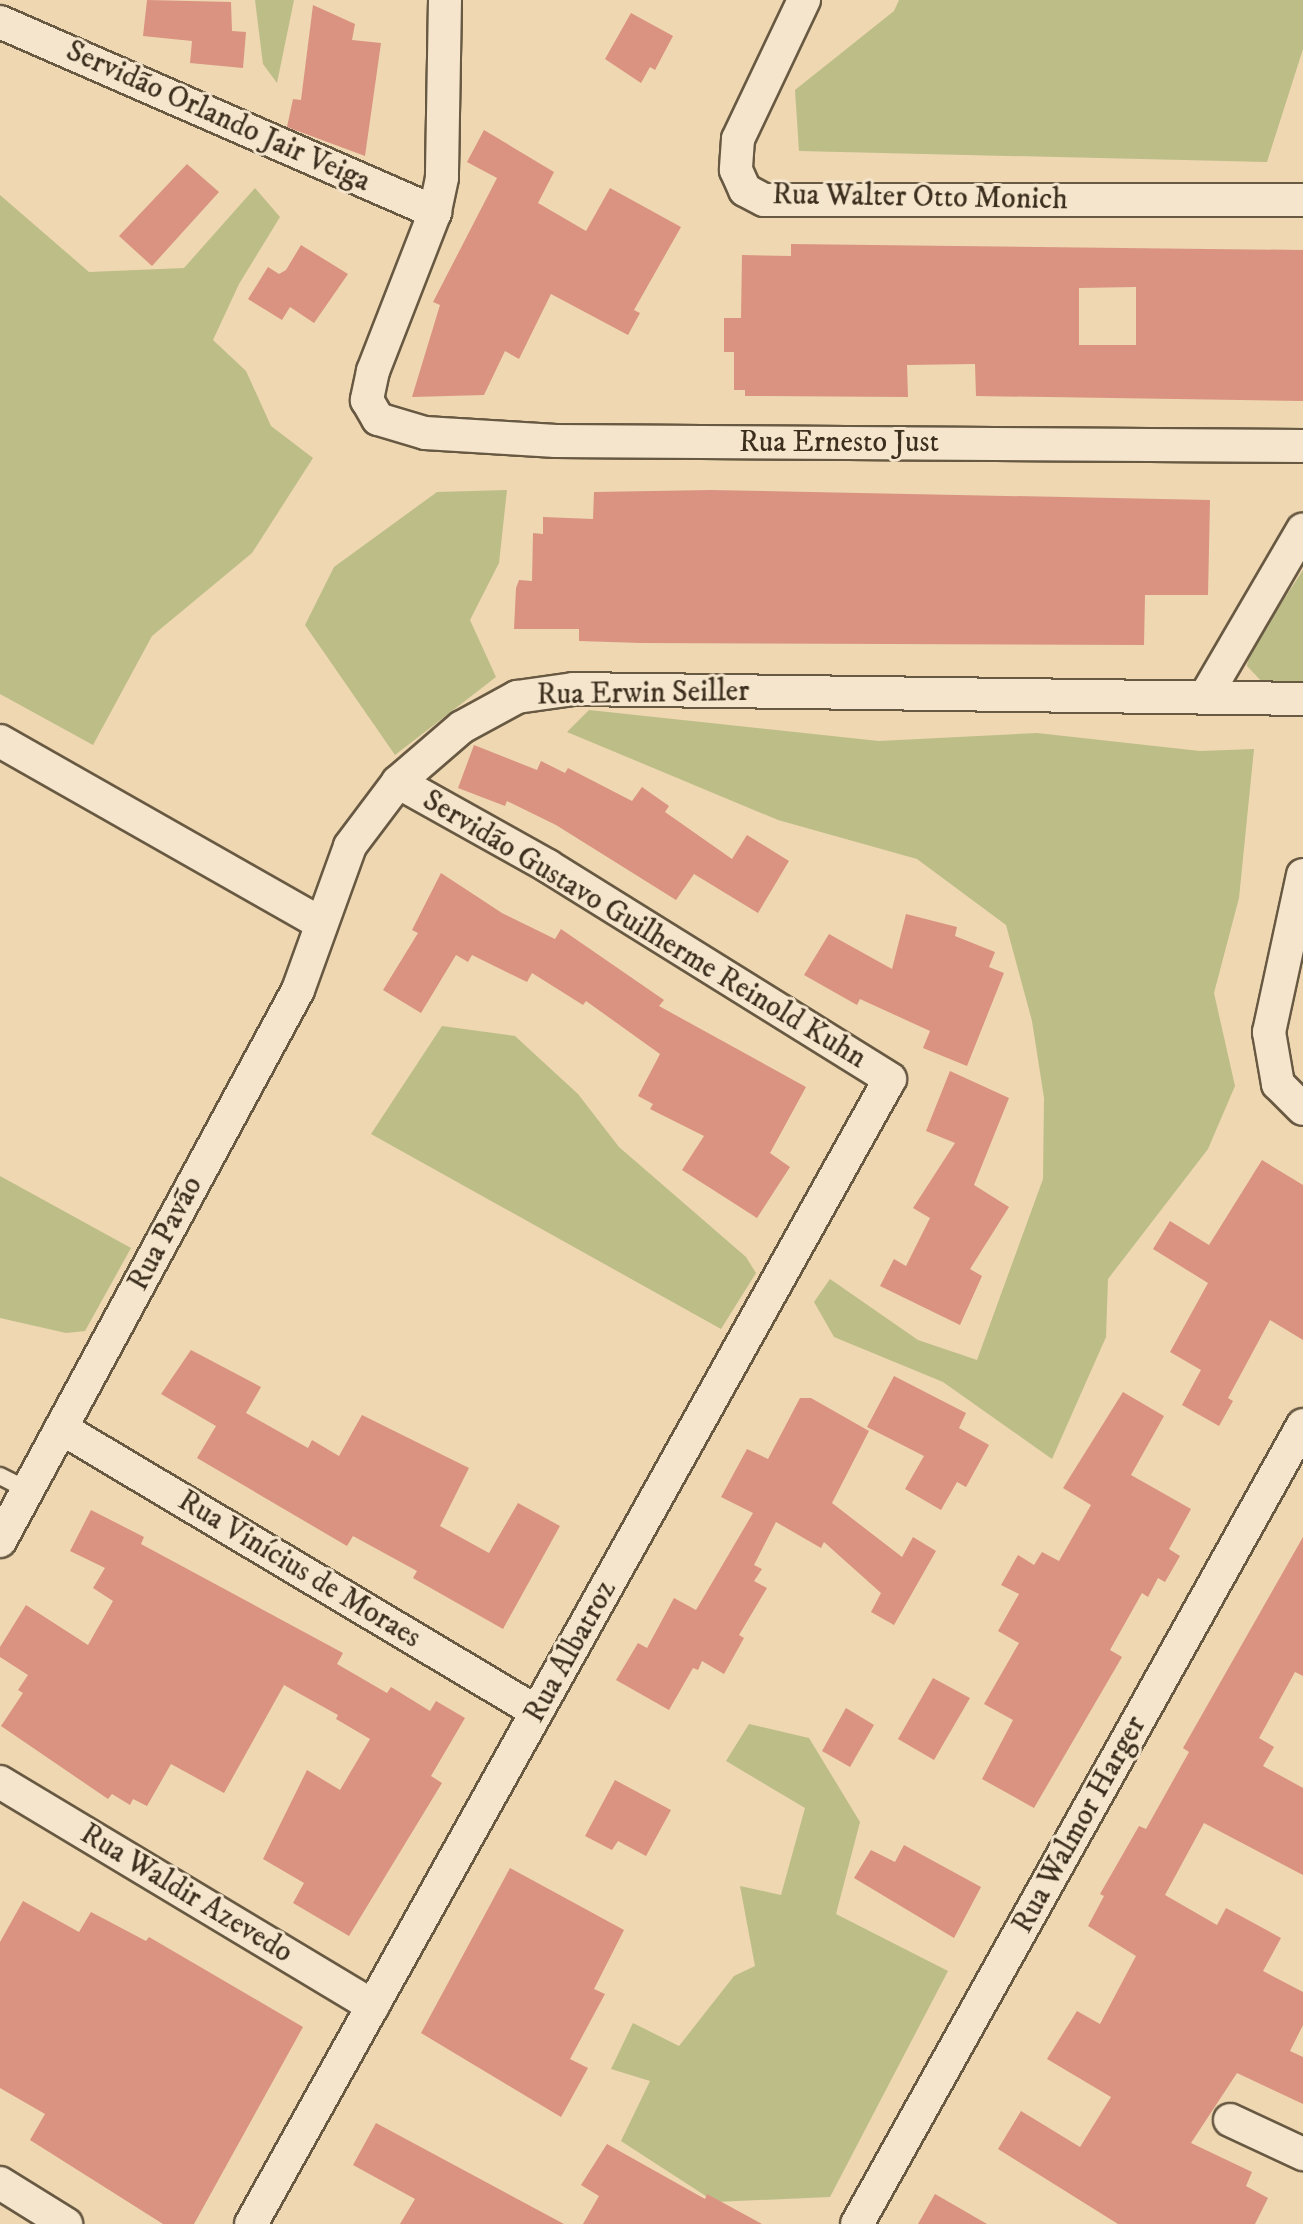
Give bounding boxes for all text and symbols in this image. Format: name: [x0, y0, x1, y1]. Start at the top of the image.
street label: Servidão Orlando Jair Veiga: [60, 34, 376, 200]
street label: Rua Walter Otto Monich: [772, 177, 1068, 219]
street label: Rua Ernesto Just: [739, 425, 939, 461]
street label: Rua Erwin Seiller: [536, 674, 750, 714]
street label: Servidão Gustavo Guilherme Reinold Kuhn: [416, 783, 872, 1077]
street label: Rua Pavão: [121, 1171, 211, 1297]
street label: Rua Vinícius de Moraes: [171, 1483, 427, 1657]
street label: Rua Albatroz: [517, 1575, 625, 1729]
street label: Rua Walmor Harger: [1005, 1710, 1155, 1940]
street label: Rua Waldir Azevedo: [73, 1817, 299, 1971]

